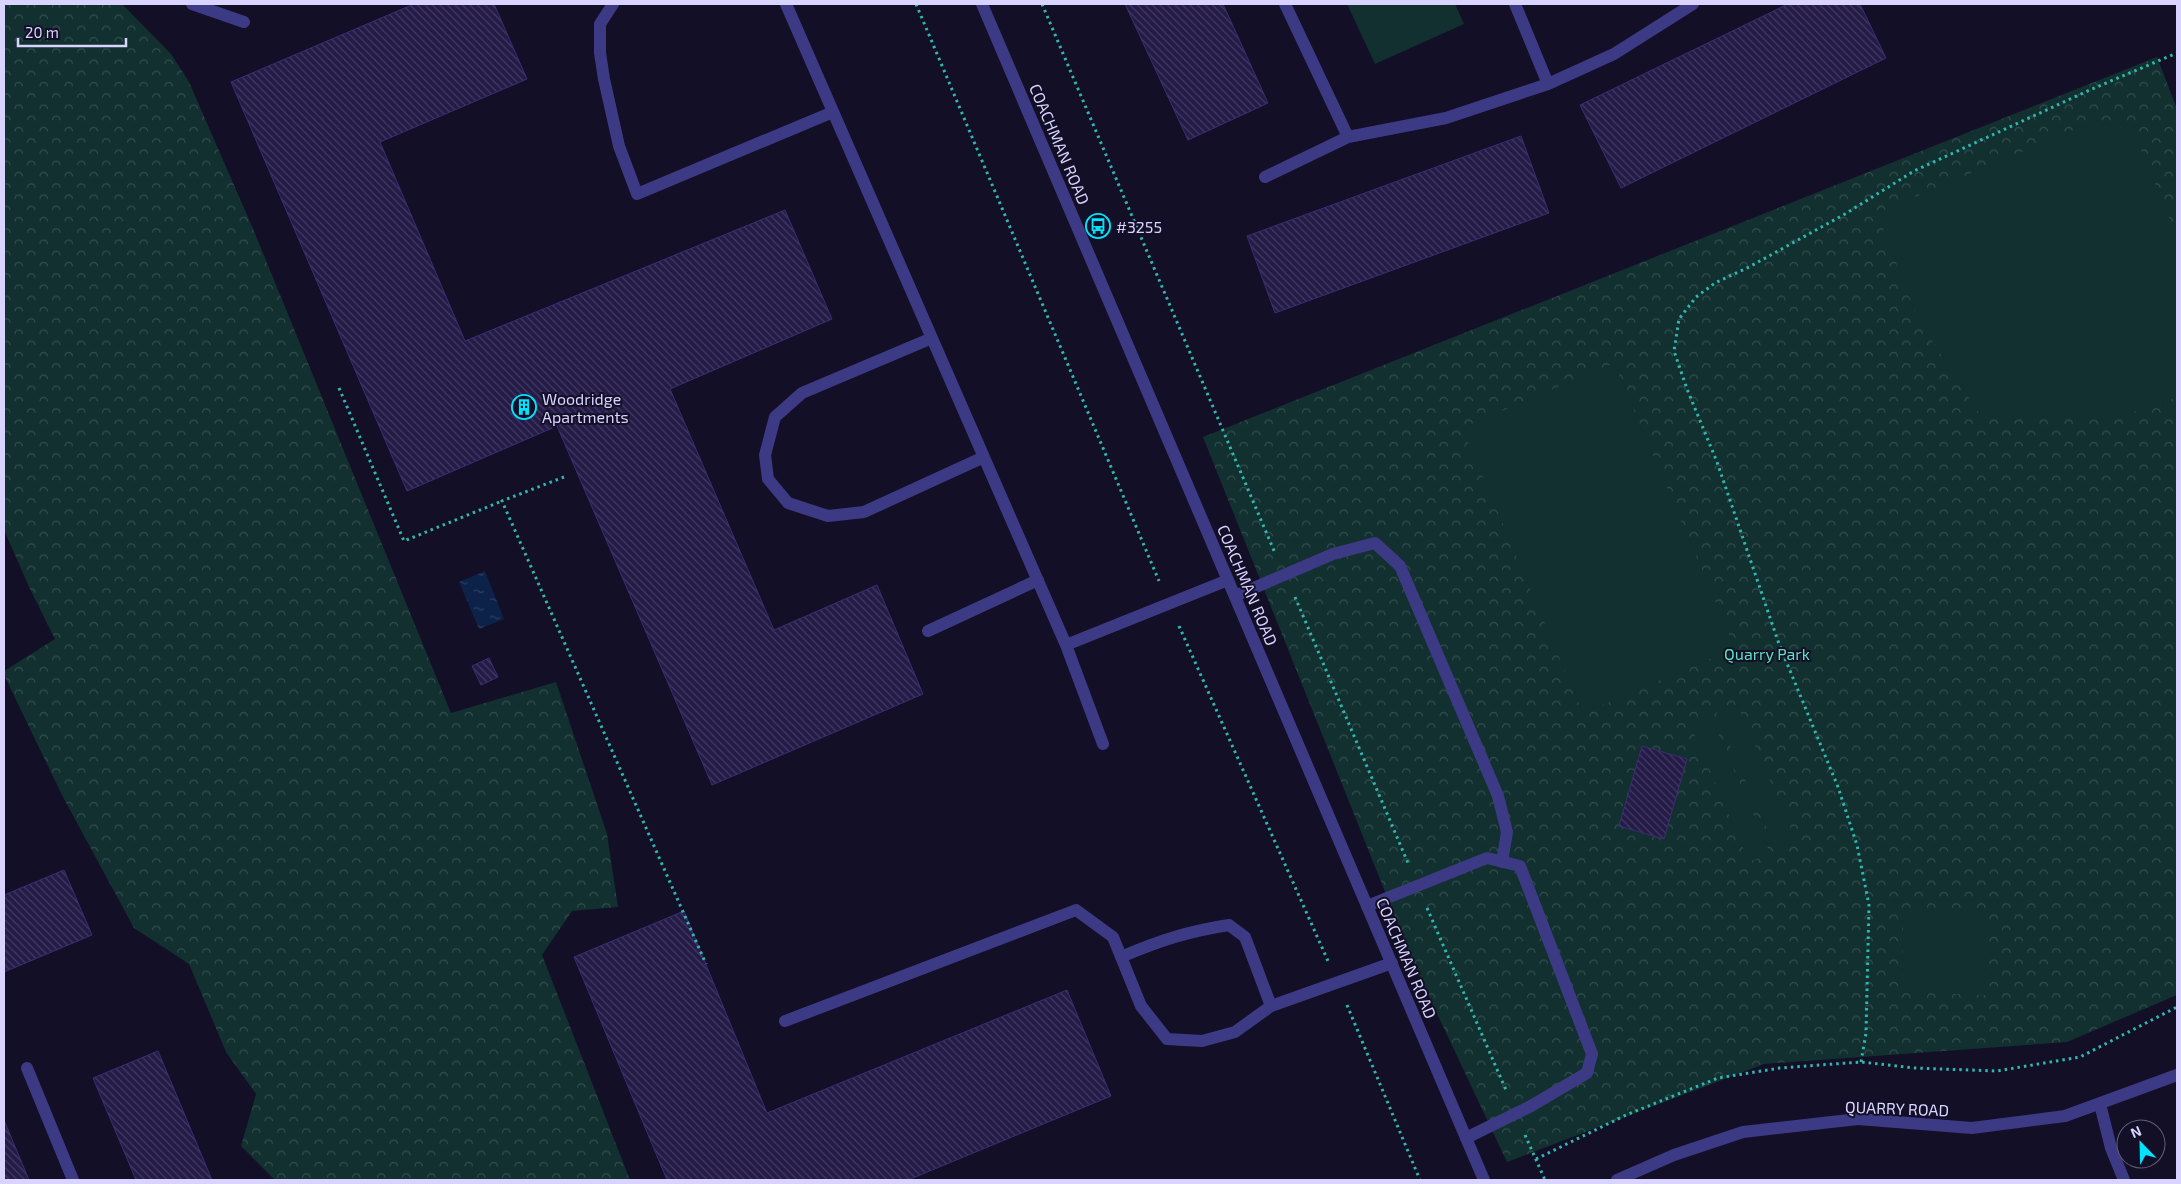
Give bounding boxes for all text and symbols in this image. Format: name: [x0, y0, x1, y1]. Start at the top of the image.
scale bar: [18, 15, 125, 47]
text: 20 m: [25, 23, 59, 41]
street label: COACHMAN ROAD: [1026, 81, 1094, 207]
bus stop icon: #3255: [1085, 213, 1111, 239]
place label: #3255: [1116, 217, 1162, 236]
place label: Woodridge Apartments: [542, 389, 629, 426]
building icon: Woodridge Apartments: [511, 394, 537, 420]
street label: COACHMAN ROAD: [1214, 522, 1282, 648]
park label: Quarry Park: [1724, 644, 1810, 664]
street label: COACHMAN ROAD: [1373, 895, 1441, 1021]
street label: QUARRY ROAD: [1845, 1097, 1949, 1120]
north arrow: [2116, 1119, 2166, 1169]
text: N: [2128, 1122, 2144, 1141]

